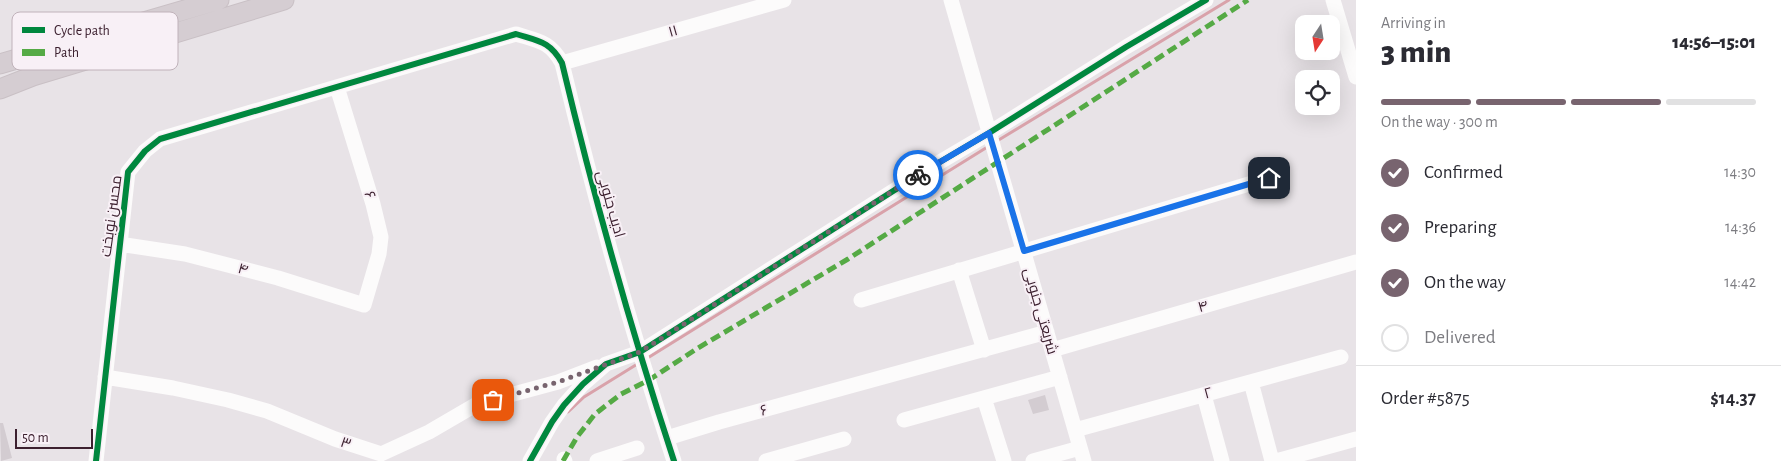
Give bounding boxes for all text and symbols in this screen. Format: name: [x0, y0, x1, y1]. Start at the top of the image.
legend: [12, 12, 178, 70]
north arrow: [1295, 15, 1340, 60]
map controls: [1295, 15, 1340, 115]
text: Arriving in: [1381, 15, 1446, 31]
street label: ۱۱: [667, 23, 680, 40]
text: Cycle path: [54, 24, 110, 38]
text: 14:56–15:01: [1672, 33, 1756, 52]
text: 3 min: [1381, 36, 1451, 68]
text: Path: [54, 46, 79, 60]
button: locate: [1295, 70, 1340, 115]
text: On the way · 300 m: [1381, 114, 1498, 130]
courier: [893, 150, 943, 200]
pin: [1248, 157, 1290, 199]
icon: check: [1381, 159, 1409, 187]
icon: bike: [904, 161, 932, 189]
text: Confirmed: [1424, 163, 1503, 182]
icon: home: [1255, 164, 1283, 192]
text: 14:30: [1724, 164, 1756, 180]
street label: ادیب جنوبی: [592, 169, 627, 240]
street label: محسن نوبخت: [98, 174, 127, 258]
street label: ۶: [361, 190, 378, 201]
icon: check: [1381, 214, 1409, 242]
text: Preparing: [1424, 218, 1497, 237]
text: 14:36: [1725, 219, 1756, 235]
street label: ۴: [236, 261, 250, 278]
street label: شریعتی جنوبی: [1019, 266, 1061, 357]
icon: check: [1381, 269, 1409, 297]
text: On the way: [1424, 273, 1506, 292]
text: 14:42: [1724, 274, 1756, 290]
street label: ۴: [1196, 298, 1210, 315]
text: Delivered: [1424, 328, 1496, 347]
pin: [472, 379, 514, 421]
street label: ۲: [1202, 385, 1214, 402]
icon: bag: [479, 386, 507, 414]
text: Order #5875: [1381, 389, 1470, 408]
text: $14.37: [1710, 389, 1756, 408]
street label: ۶: [759, 402, 770, 419]
scale bar: [15, 426, 92, 449]
text: 50 m: [22, 431, 49, 445]
street label: ۳: [339, 435, 353, 452]

